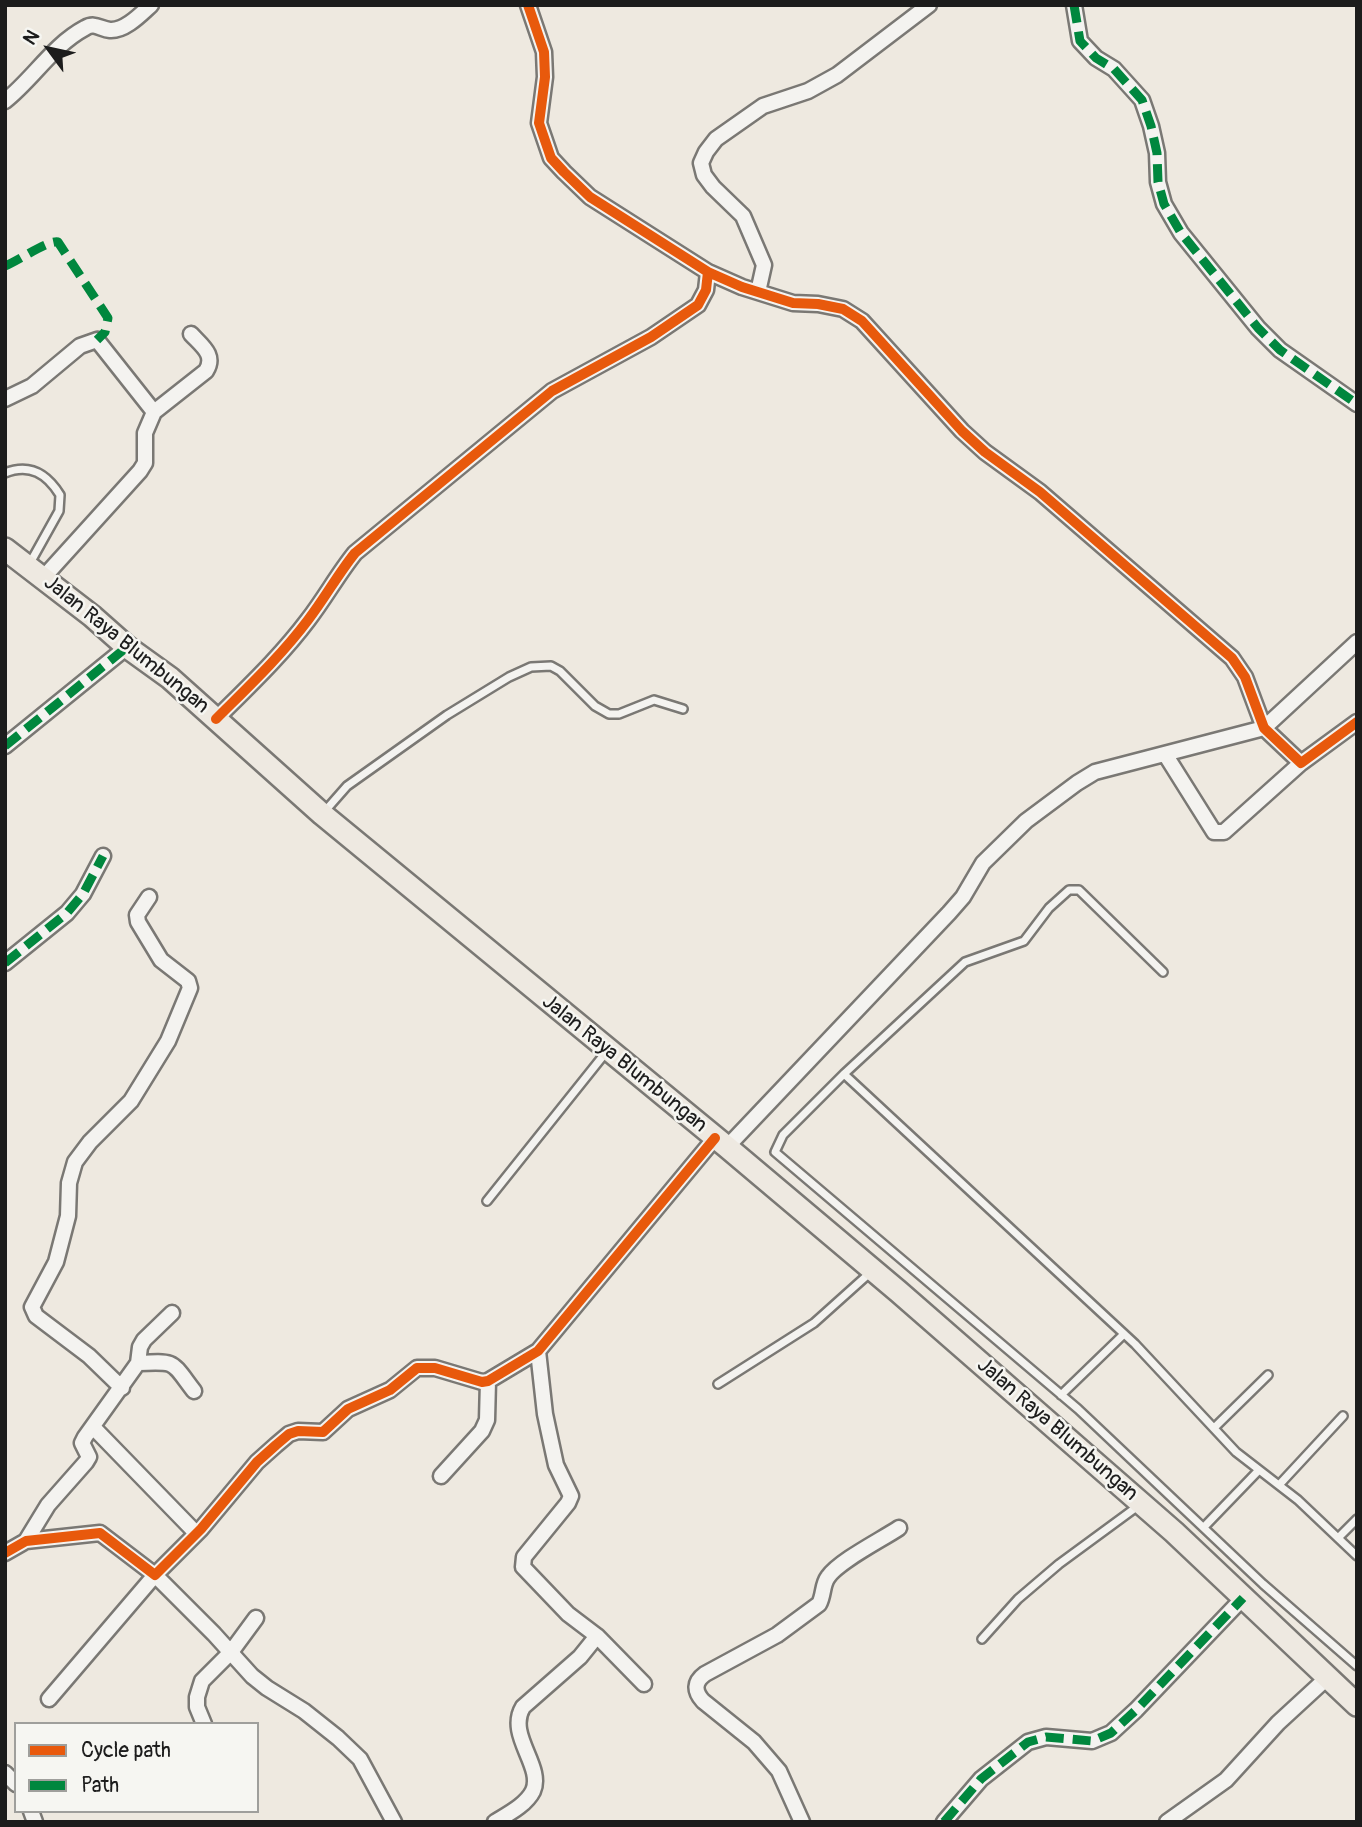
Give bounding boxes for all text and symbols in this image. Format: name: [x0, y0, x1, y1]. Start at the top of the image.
north arrow: [14, 14, 84, 84]
text: N: [18, 26, 45, 49]
street label: Jalan Raya Blumbungan: [38, 571, 214, 719]
street label: Jalan Raya Blumbungan: [536, 990, 712, 1138]
street label: Jalan Raya Blumbungan: [971, 1353, 1143, 1507]
legend: [14, 1722, 259, 1813]
text: Cycle path: [81, 1737, 171, 1764]
text: Path: [81, 1772, 119, 1799]

